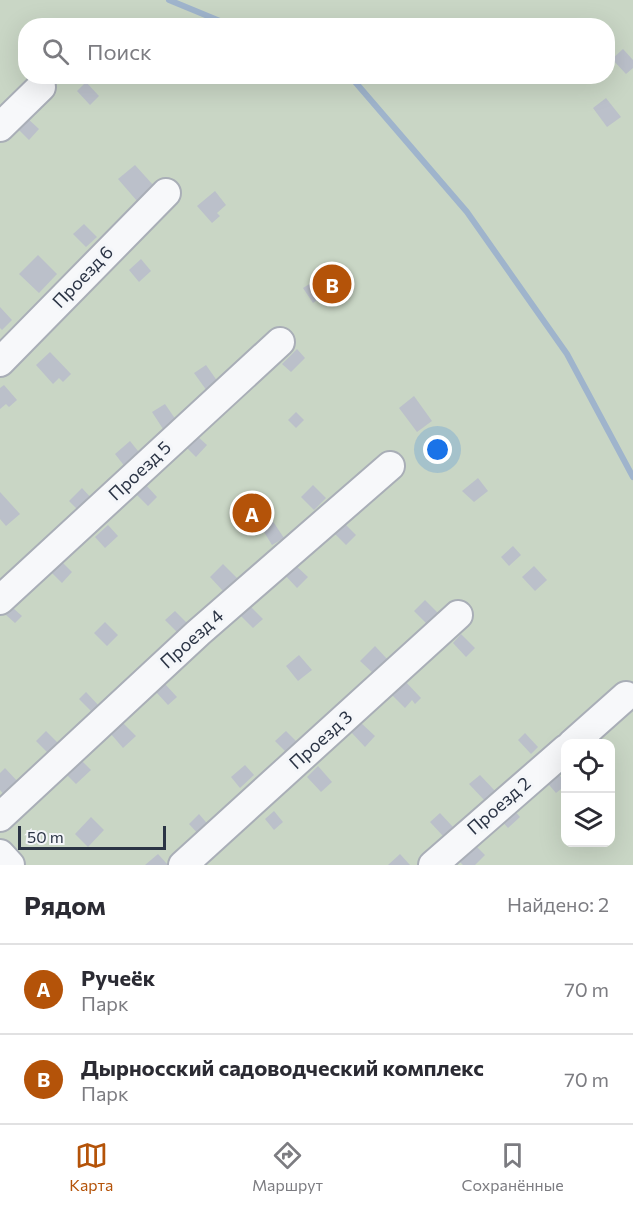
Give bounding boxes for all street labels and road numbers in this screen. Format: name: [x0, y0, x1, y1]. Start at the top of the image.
street label: Проезд 6: [47, 241, 117, 312]
street label: Проезд 5: [104, 436, 175, 505]
street label: Проезд 4: [155, 604, 228, 672]
street label: Проезд 3: [284, 705, 356, 773]
street label: Проезд 2: [462, 772, 535, 839]

